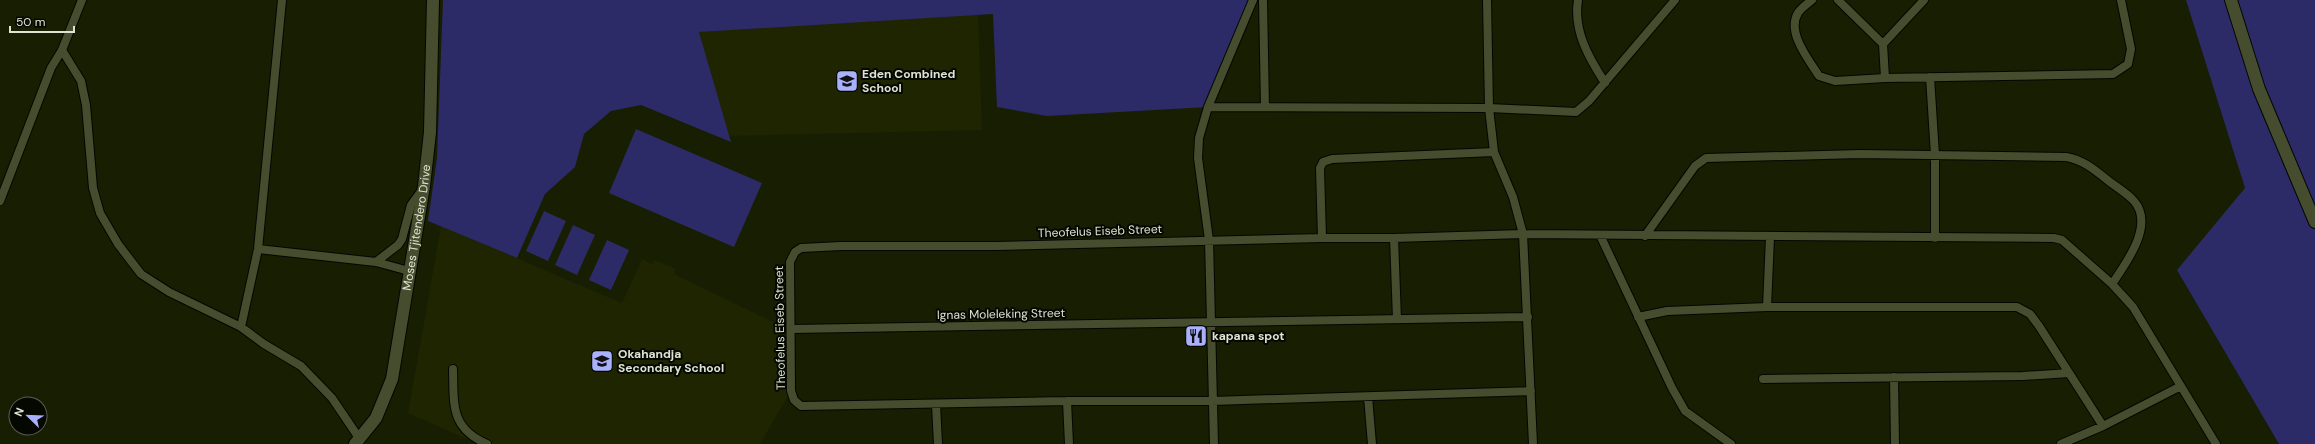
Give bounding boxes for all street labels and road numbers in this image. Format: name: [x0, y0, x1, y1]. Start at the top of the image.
street label: Moses Tjitendero Drive: [399, 164, 434, 292]
street label: Theofelus Eiseb Street: [1038, 221, 1163, 241]
street label: Theofelus Eiseb Street: [771, 265, 789, 390]
street label: Ignas Moleleking Street: [937, 305, 1065, 323]

